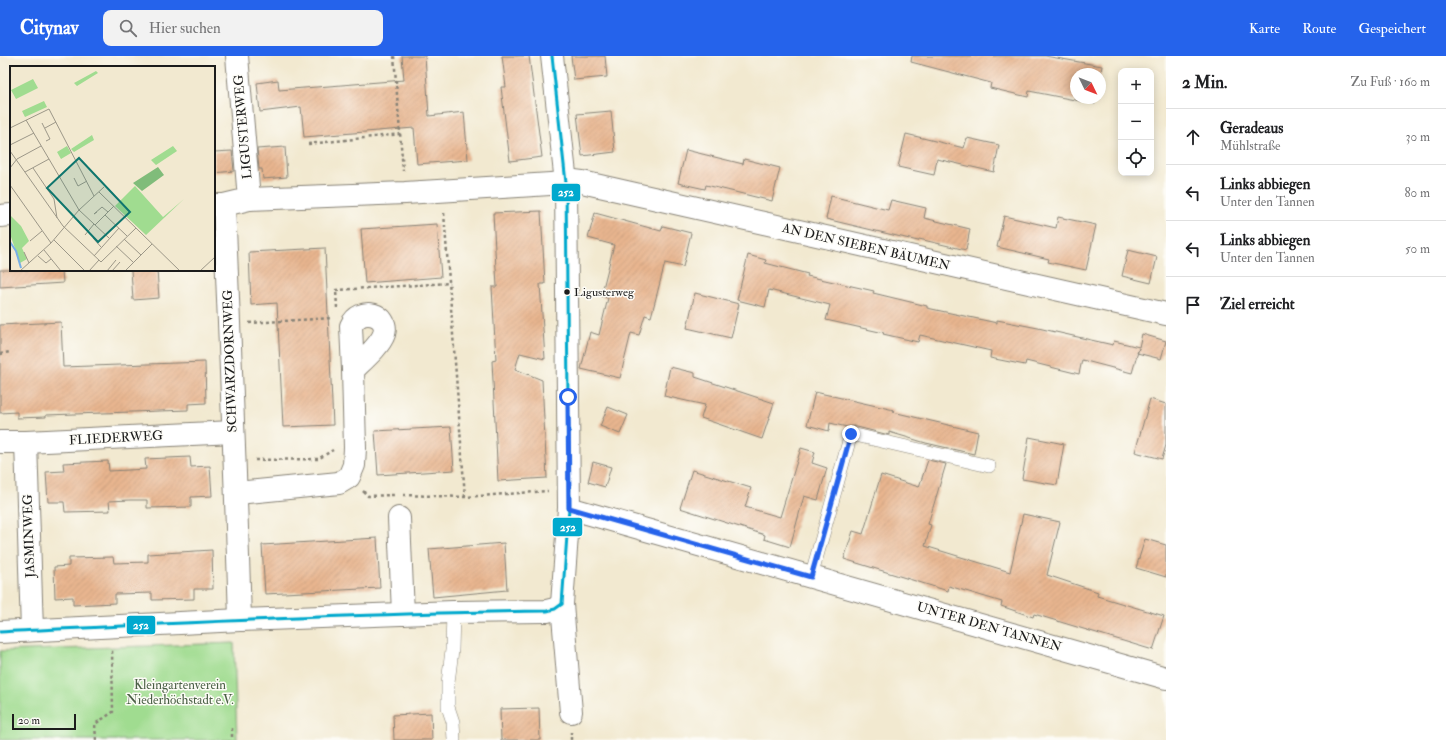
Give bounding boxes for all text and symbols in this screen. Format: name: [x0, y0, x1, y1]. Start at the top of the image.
search box: [103, 10, 383, 46]
text: Citynav: [20, 16, 79, 40]
icon: search: [117, 17, 139, 39]
text: Hier suchen: [149, 19, 221, 38]
text: Karte: [1249, 20, 1280, 37]
text: Route: [1302, 20, 1336, 37]
text: Gespeichert: [1358, 20, 1426, 37]
inset map: [10, 66, 215, 271]
north arrow: [1070, 68, 1106, 104]
map controls: [1118, 68, 1154, 176]
button: +: [1118, 68, 1154, 104]
text: 2 Min.: [1182, 72, 1227, 93]
street label: LIGUSTERWEG: [230, 74, 256, 180]
text: Zu Fuß · 160 m: [1351, 74, 1430, 90]
button: −: [1118, 104, 1154, 140]
text: Geradeaus: [1220, 119, 1283, 138]
icon: ahead: [1182, 126, 1204, 148]
text: 30 m: [1406, 129, 1430, 145]
text: Mühlstraße: [1220, 138, 1281, 154]
button: locate: [1118, 140, 1154, 176]
text: Links abbiegen: [1220, 175, 1310, 194]
icon: left: [1182, 182, 1204, 204]
line badge: 252: [551, 183, 581, 202]
text: 80 m: [1404, 185, 1430, 201]
text: 252: [558, 186, 574, 199]
text: Unter den Tannen: [1220, 194, 1315, 210]
street label: AN DEN SIEBEN BÄUMEN: [780, 220, 952, 274]
text: Links abbiegen: [1220, 231, 1310, 250]
icon: left: [1182, 238, 1204, 260]
text: 50 m: [1405, 241, 1430, 257]
text: Unter den Tannen: [1220, 250, 1315, 266]
place label: Ligusterweg: [574, 285, 635, 300]
marker: Ligusterweg: [562, 287, 572, 297]
street label: SCHWARZDORNWEG: [220, 289, 240, 433]
icon: arrive: [1182, 294, 1204, 316]
text: Ziel erreicht: [1220, 295, 1295, 314]
route start: [559, 388, 577, 406]
route end: [842, 425, 860, 443]
street label: FLIEDERWEG: [69, 428, 164, 448]
street label: JASMINWEG: [20, 494, 38, 579]
line badge: 252: [552, 517, 583, 537]
text: 252: [560, 521, 576, 534]
street label: UNTER DEN TANNEN: [915, 599, 1063, 655]
line badge: 252: [126, 615, 156, 635]
text: 252: [133, 619, 149, 632]
park label: Kleingartenverein Niederhöchstadt e.V.: [126, 677, 234, 708]
scale bar: [12, 712, 76, 731]
text: 20 m: [18, 714, 40, 727]

